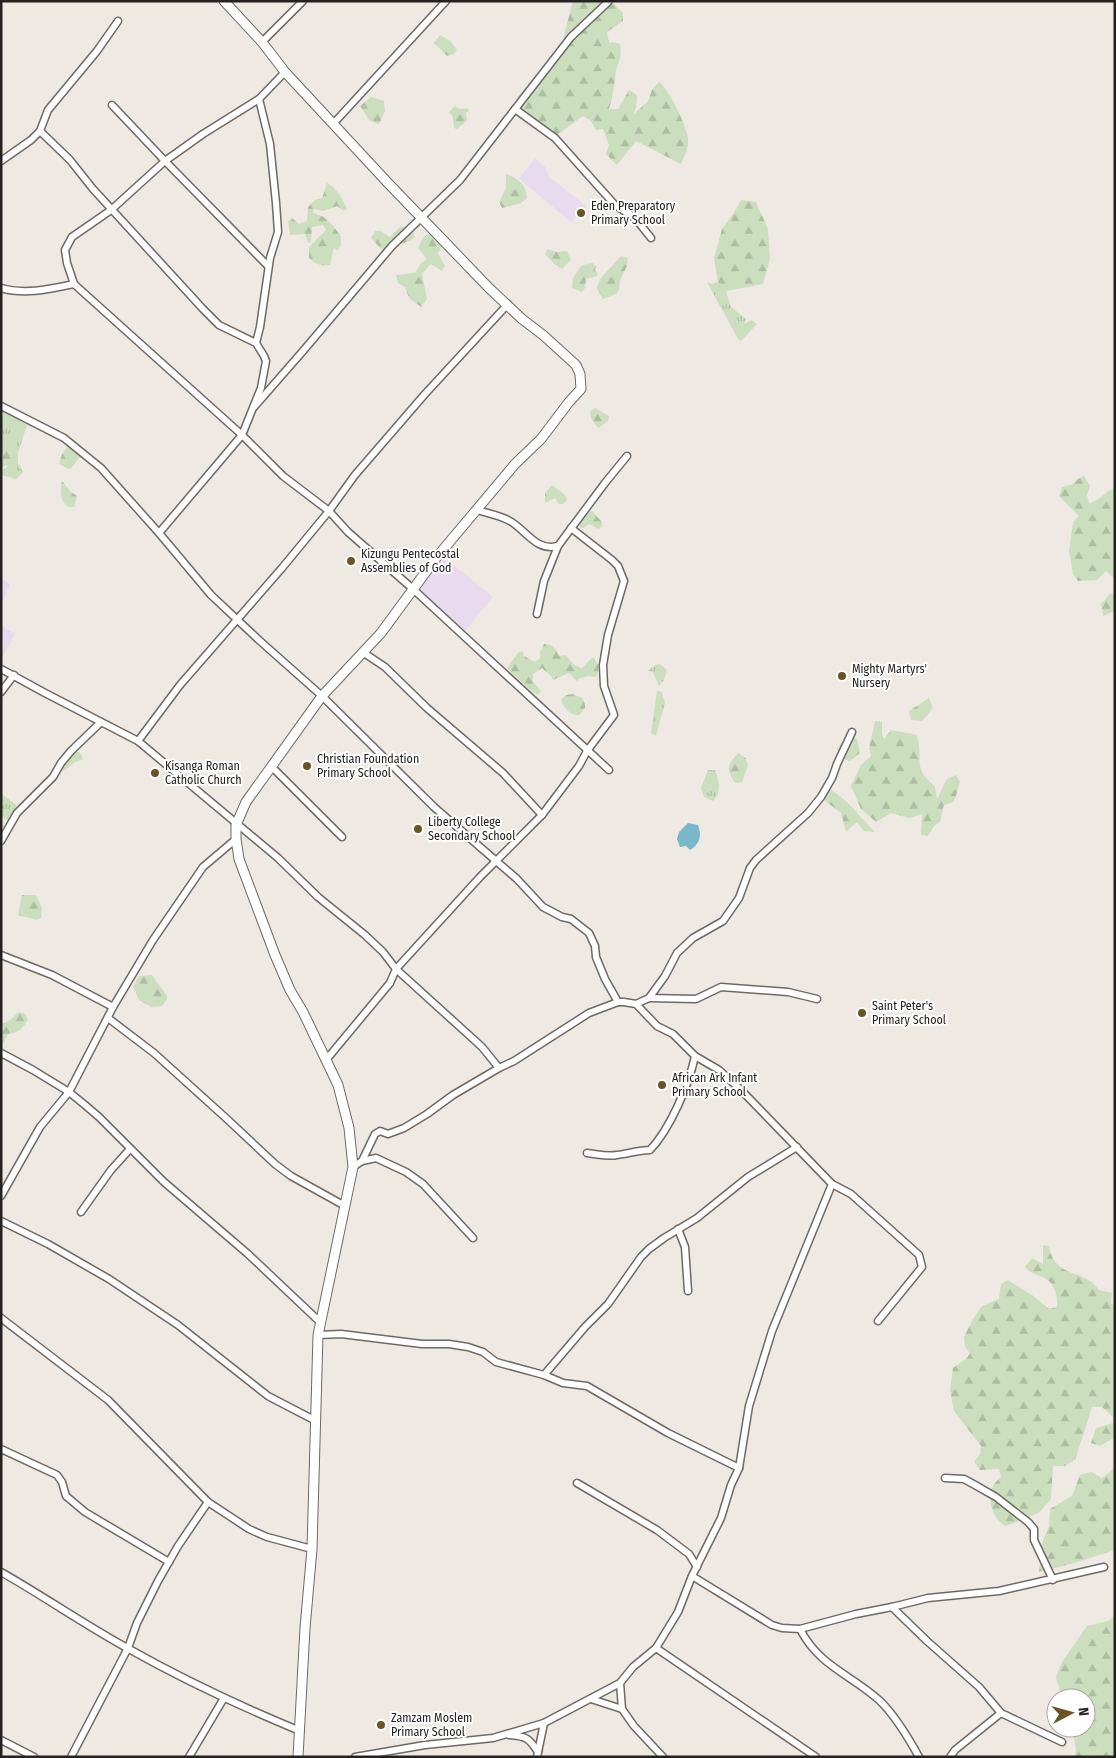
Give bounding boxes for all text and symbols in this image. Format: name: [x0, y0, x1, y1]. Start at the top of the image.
place label: Eden Preparatory Primary School: [591, 199, 676, 227]
marker: Eden Preparatory Primary School: [575, 207, 587, 219]
place label: Kizungu Pentecostal Assemblies of God: [361, 547, 459, 575]
marker: Kizungu Pentecostal Assemblies of God: [345, 555, 357, 567]
place label: Mighty Martyrs' Nursery: [852, 662, 927, 690]
marker: Mighty Martyrs' Nursery: [836, 670, 848, 682]
place label: Christian Foundation Primary School: [317, 752, 419, 780]
place label: Kisanga Roman Catholic Church: [165, 759, 241, 787]
marker: Christian Foundation Primary School: [301, 760, 313, 772]
marker: Kisanga Roman Catholic Church: [149, 767, 161, 779]
place label: Liberty College Secondary School: [428, 815, 515, 843]
marker: Liberty College Secondary School: [412, 823, 424, 835]
place label: Saint Peter's Primary School: [872, 999, 946, 1027]
marker: Saint Peter's Primary School: [856, 1007, 868, 1019]
place label: African Ark Infant Primary School: [672, 1071, 757, 1099]
marker: African Ark Infant Primary School: [656, 1079, 668, 1091]
north arrow: [1046, 1688, 1096, 1738]
text: N: [1075, 1707, 1092, 1717]
place label: Zamzam Moslem Primary School: [391, 1711, 472, 1739]
marker: Zamzam Moslem Primary School: [375, 1719, 387, 1731]

